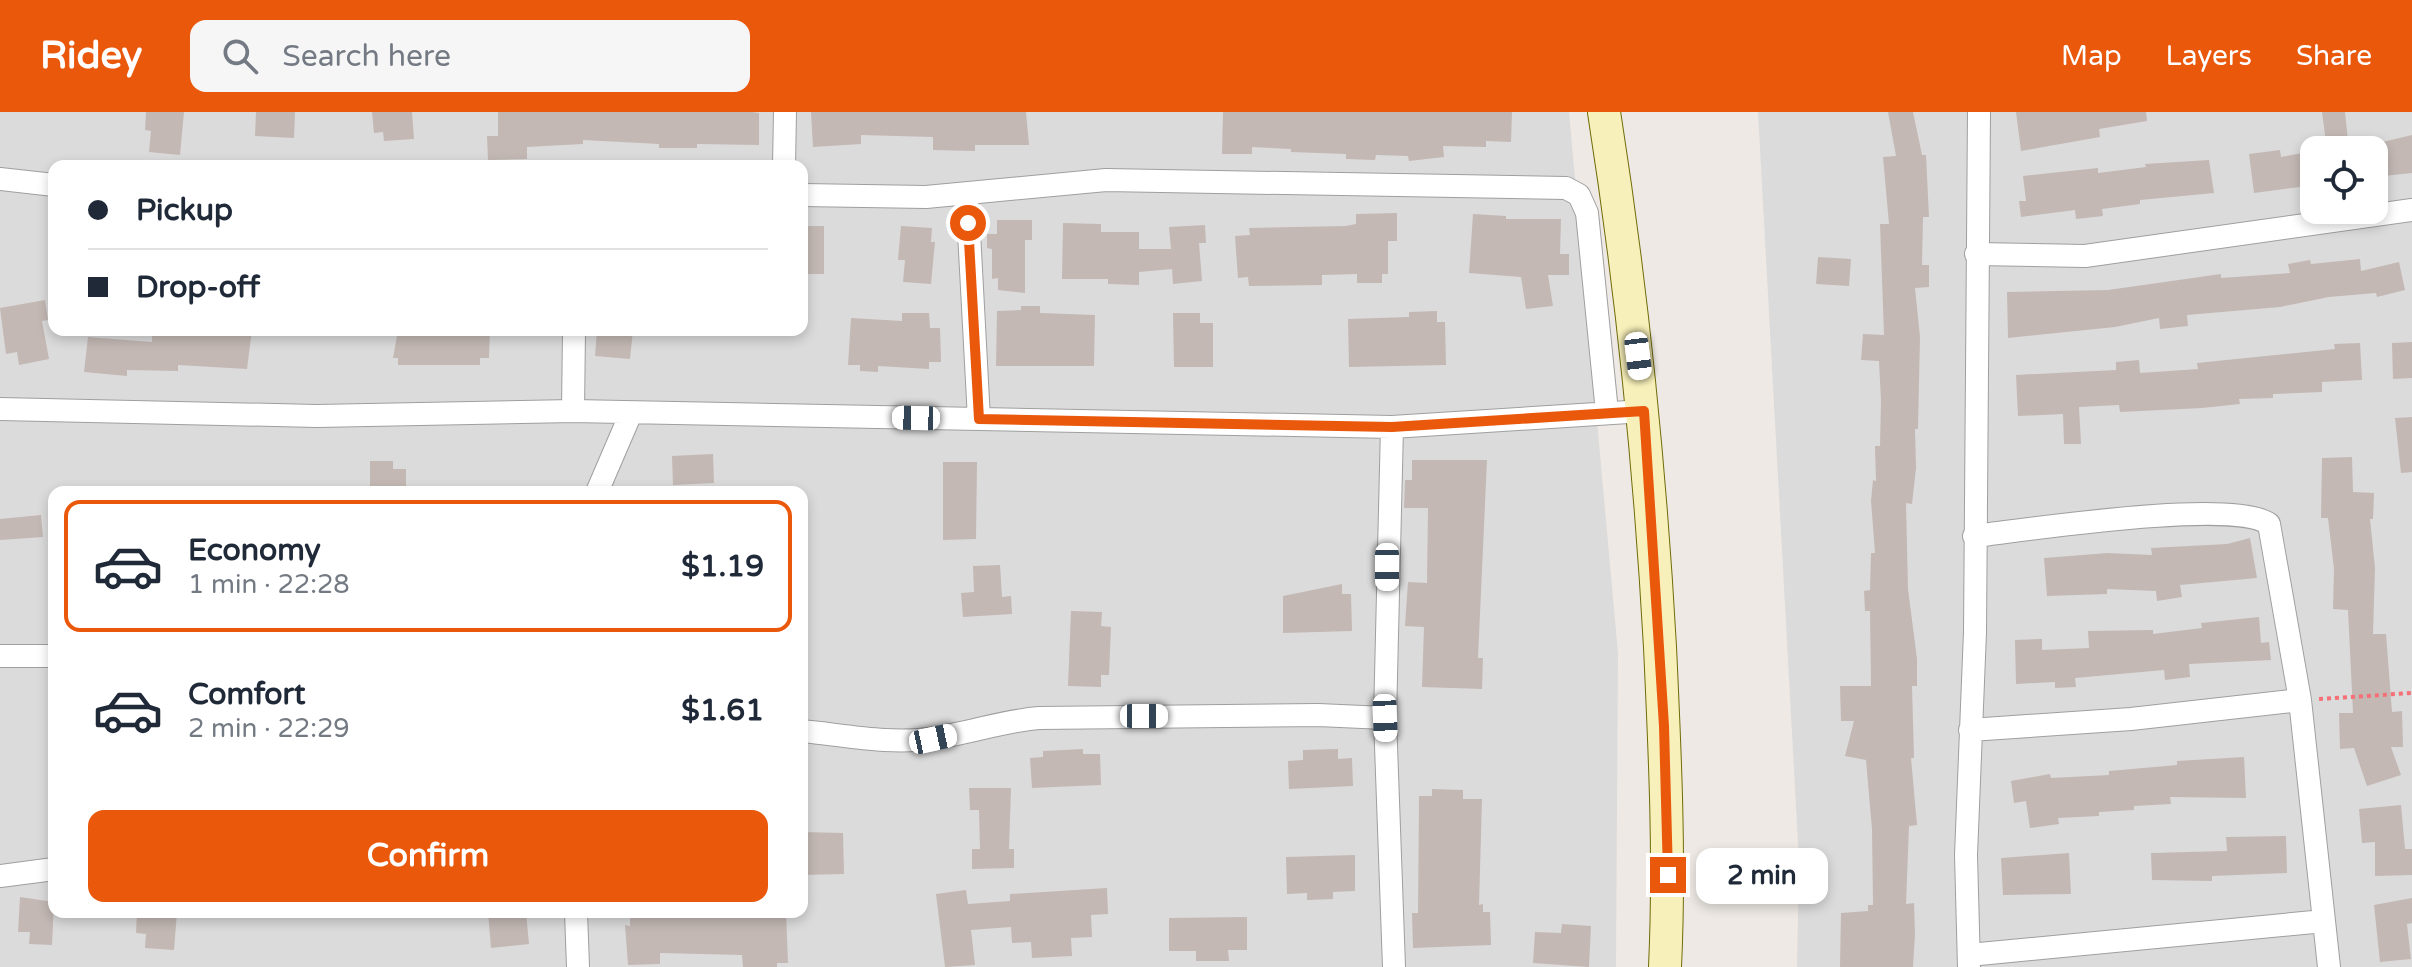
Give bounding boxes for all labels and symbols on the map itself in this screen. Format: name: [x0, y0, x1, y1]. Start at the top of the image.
route start: [950, 205, 986, 241]
car: [1623, 331, 1653, 381]
car: [892, 406, 940, 430]
car: [1375, 543, 1399, 591]
car: [1372, 694, 1398, 742]
car: [1120, 704, 1168, 728]
car: [907, 722, 959, 756]
callout: 2 min: [1696, 847, 1828, 903]
route end: [1650, 857, 1686, 893]

